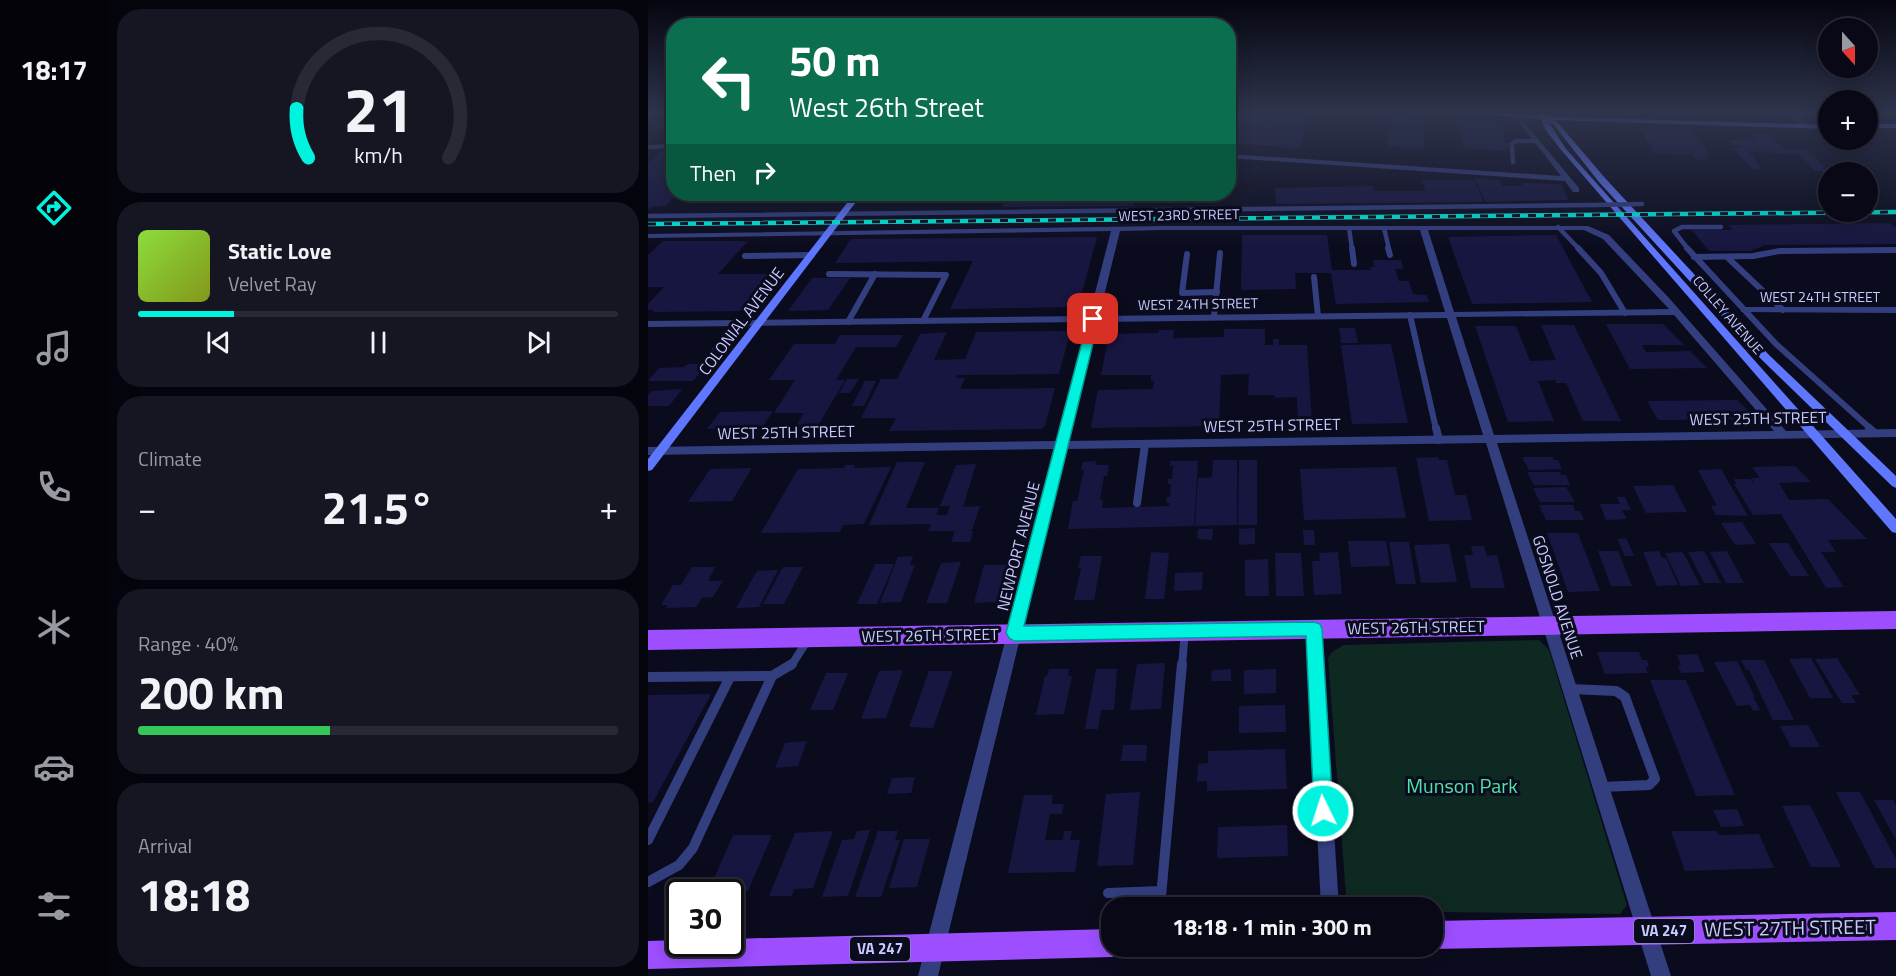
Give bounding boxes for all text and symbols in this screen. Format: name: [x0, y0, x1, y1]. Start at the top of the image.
north arrow: [1818, 18, 1878, 78]
map controls: [1818, 18, 1878, 222]
text: 50 m: [789, 28, 881, 92]
icon: left: [690, 42, 768, 120]
text: 18:17: [20, 49, 88, 90]
text: 21: [343, 61, 413, 156]
text: West 26th Street: [789, 86, 984, 127]
button: +: [1818, 90, 1878, 150]
text: km/h: [354, 140, 402, 172]
text: Then: [690, 156, 736, 190]
icon: right: [748, 156, 781, 189]
button: −: [1818, 162, 1878, 222]
icon: directions: [33, 187, 75, 229]
street label: WEST 23RD STREET: [1118, 203, 1240, 226]
text: Static Love: [228, 234, 331, 268]
street label: COLONIAL AVENUE: [692, 262, 790, 380]
text: Velvet Ray: [228, 268, 317, 299]
street label: COLLEY AVENUE: [1688, 271, 1769, 359]
street label: WEST 24TH STREET: [1760, 286, 1881, 307]
street label: WEST 24TH STREET: [1138, 292, 1259, 315]
pin: [1067, 293, 1118, 344]
icon: arrive: [1076, 302, 1109, 335]
icon: previous: [202, 326, 235, 359]
icon: pause: [362, 326, 395, 359]
icon: next: [522, 326, 555, 359]
icon: music: [33, 327, 75, 369]
street label: WEST 25TH STREET: [1689, 405, 1827, 431]
street label: WEST 25TH STREET: [1203, 412, 1341, 438]
street label: WEST 25TH STREET: [717, 419, 855, 445]
text: Climate: [138, 443, 202, 474]
icon: phone: [33, 466, 75, 508]
text: 21.5°: [322, 473, 434, 541]
street label: NEWPORT AVENUE: [990, 479, 1046, 613]
text: −: [138, 483, 156, 533]
text: +: [600, 483, 618, 533]
street label: GOSNOLD AVENUE: [1527, 532, 1589, 662]
icon: climate: [33, 606, 75, 648]
street label: WEST 26TH STREET: [1347, 614, 1485, 640]
street label: WEST 26TH STREET: [861, 622, 999, 648]
text: Range · 40%: [138, 628, 238, 659]
text: 200 km: [138, 658, 284, 726]
icon: car: [33, 746, 75, 788]
park label: Munson Park: [1406, 770, 1518, 801]
position arrow: [1291, 779, 1355, 843]
text: Arrival: [138, 830, 192, 861]
text: 18:18: [138, 860, 250, 928]
speed limit sign: 30: [666, 879, 744, 957]
icon: filters: [33, 885, 75, 927]
text: 18:18 · 1 min · 300 m: [1172, 910, 1372, 944]
street label: WEST 27TH STREET: [1704, 910, 1877, 944]
road number: VA 247: [1634, 919, 1694, 943]
road number: VA 247: [850, 937, 910, 961]

